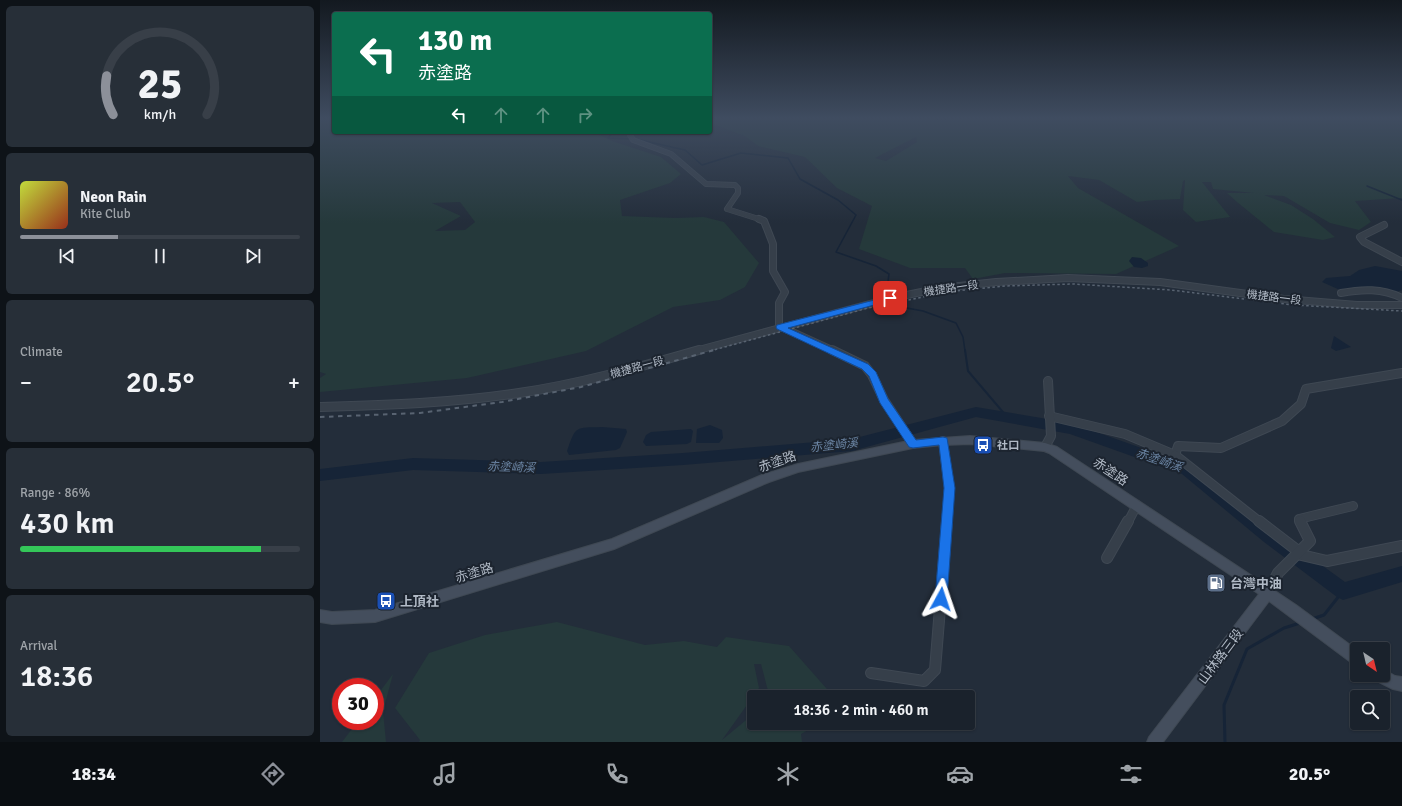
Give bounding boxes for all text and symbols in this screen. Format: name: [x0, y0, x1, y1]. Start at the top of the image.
text: 130 m: [418, 24, 492, 58]
icon: left: [352, 28, 404, 80]
text: 25: [138, 58, 182, 109]
text: 赤塗路: [418, 62, 472, 84]
icon: left: [448, 104, 470, 126]
icon: ahead: [490, 104, 512, 126]
icon: ahead: [532, 104, 554, 126]
icon: right: [574, 104, 596, 126]
text: km/h: [144, 105, 176, 122]
text: Neon Rain: [80, 188, 147, 206]
text: Kite Club: [80, 206, 131, 222]
icon: previous: [56, 245, 78, 267]
icon: pause: [149, 245, 171, 267]
icon: next: [242, 245, 264, 267]
street label: 機捷路一段: [923, 278, 979, 299]
pin: [873, 281, 907, 315]
icon: arrive: [879, 287, 901, 309]
street label: 機捷路一段: [1246, 288, 1302, 307]
text: Climate: [20, 344, 63, 360]
street label: 機捷路一段: [609, 354, 665, 381]
text: 20.5°: [126, 364, 194, 401]
text: −: [20, 369, 32, 396]
text: +: [288, 369, 300, 396]
bus stop icon: 社口: [972, 434, 994, 456]
water label: 赤塗崎溪: [809, 435, 861, 455]
place label: 社口: [997, 439, 1019, 452]
water label: 赤塗崎溪: [1134, 446, 1186, 476]
street label: 赤塗路: [756, 448, 798, 476]
street label: 赤塗路: [1090, 454, 1131, 489]
water label: 赤塗崎溪: [487, 459, 537, 476]
text: Range · 86%: [20, 485, 90, 501]
text: 430 km: [20, 505, 115, 542]
street label: 赤塗路: [453, 560, 495, 586]
fuel station icon: 台灣中油: [1205, 572, 1227, 594]
place label: 台灣中油: [1230, 576, 1282, 592]
position arrow: [920, 578, 962, 620]
bus stop icon: 上頂社: [375, 590, 397, 612]
place label: 上頂社: [400, 594, 439, 610]
street label: 山林路三段: [1195, 626, 1247, 687]
text: Arrival: [20, 638, 57, 654]
north arrow: [1350, 642, 1390, 682]
map controls: [1350, 642, 1390, 730]
text: 18:36: [20, 658, 93, 695]
speed limit sign: 30: [332, 678, 384, 730]
button: search: [1350, 690, 1390, 730]
text: 18:36 · 2 min · 460 m: [794, 701, 928, 719]
icon: directions: [259, 760, 287, 788]
icon: music: [431, 760, 459, 788]
icon: phone: [603, 760, 631, 788]
icon: climate: [774, 760, 802, 788]
icon: car: [946, 760, 974, 788]
icon: filters: [1117, 760, 1145, 788]
text: 18:34: [72, 763, 116, 785]
text: 20.5°: [1289, 763, 1330, 785]

